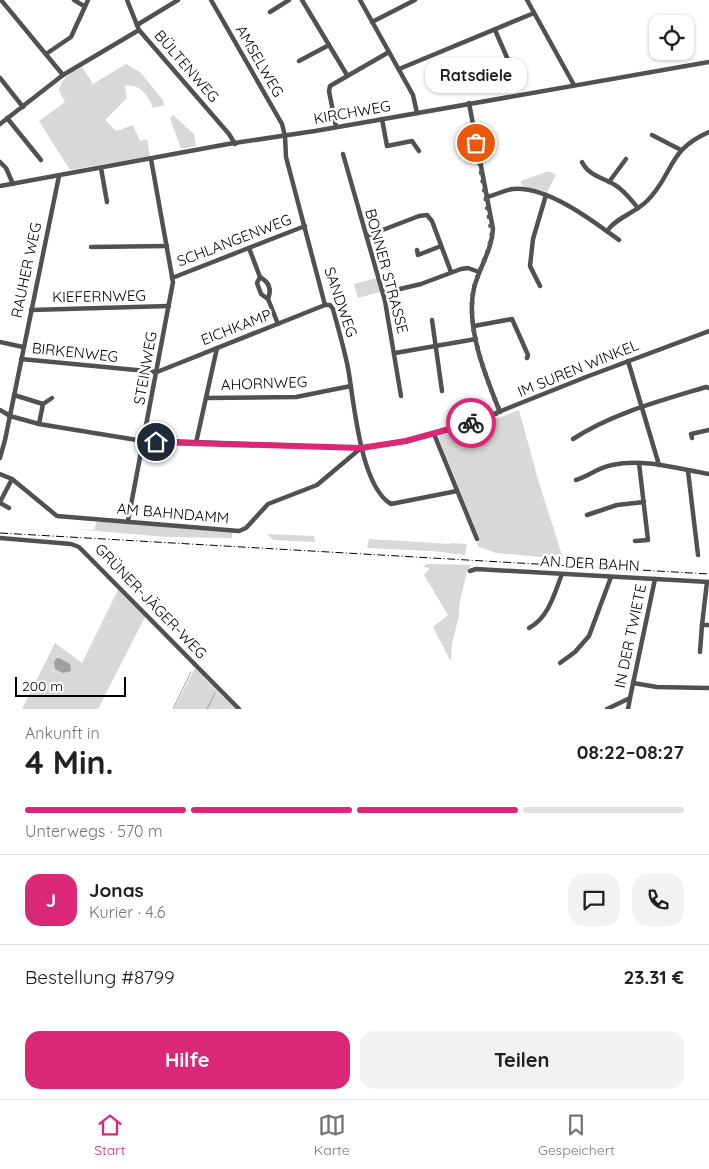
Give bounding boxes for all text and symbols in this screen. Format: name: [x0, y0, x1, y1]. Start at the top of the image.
map controls: [649, 15, 694, 60]
button: locate: [649, 15, 694, 60]
street label: AMSELWEG: [232, 22, 288, 100]
street label: BÜLTENWEG: [150, 26, 224, 106]
callout: Ratsdiele: [425, 58, 527, 93]
text: Ratsdiele: [440, 65, 512, 85]
street label: KIRCHWEG: [312, 96, 392, 128]
pin: [455, 122, 497, 164]
icon: bag: [462, 129, 490, 157]
street label: BONNER STRASSE: [361, 207, 413, 335]
street label: SCHLANGENWEG: [174, 209, 294, 271]
street label: RAUHER WEG: [7, 220, 45, 320]
street label: SANDWEG: [320, 264, 362, 340]
street label: KIEFERNWEG: [52, 286, 146, 306]
street label: EICHKAMP: [198, 305, 274, 349]
street label: STEINWEG: [129, 330, 161, 406]
street label: IM SUREN WINKEL: [515, 335, 641, 401]
street label: BIRKENWEG: [31, 338, 119, 366]
street label: AHORNWEG: [220, 372, 308, 394]
courier: [446, 398, 496, 448]
icon: bike: [457, 409, 485, 437]
pin: [135, 421, 177, 463]
icon: home: [142, 428, 170, 456]
street label: AM BAHNDAMM: [116, 499, 230, 527]
street label: GRÜNER-JÄGER-WEG: [91, 539, 211, 663]
street label: AN DER BAHN: [540, 551, 640, 575]
street label: IN DER TWIETE: [610, 582, 650, 690]
scale bar: [15, 674, 126, 697]
text: 200 m: [22, 677, 63, 695]
text: Ankunft in: [25, 723, 100, 743]
text: 08:22–08:27: [577, 740, 684, 764]
text: 4 Min.: [25, 742, 114, 782]
text: Unterwegs · 570 m: [25, 821, 163, 841]
button: chat: [568, 874, 620, 926]
button: phone: [632, 874, 684, 926]
text: Jonas: [89, 878, 144, 902]
text: J: [46, 888, 56, 912]
text: Kurier · 4.6: [89, 902, 165, 922]
text: Bestellung #8799: [25, 965, 175, 989]
text: 23.31 €: [623, 965, 684, 989]
button: Hilfe: [25, 1031, 350, 1089]
button: Teilen: [360, 1031, 684, 1089]
tab: Start: [94, 1111, 125, 1159]
tab: Karte: [314, 1111, 350, 1159]
tab: Gespeichert: [538, 1111, 615, 1159]

